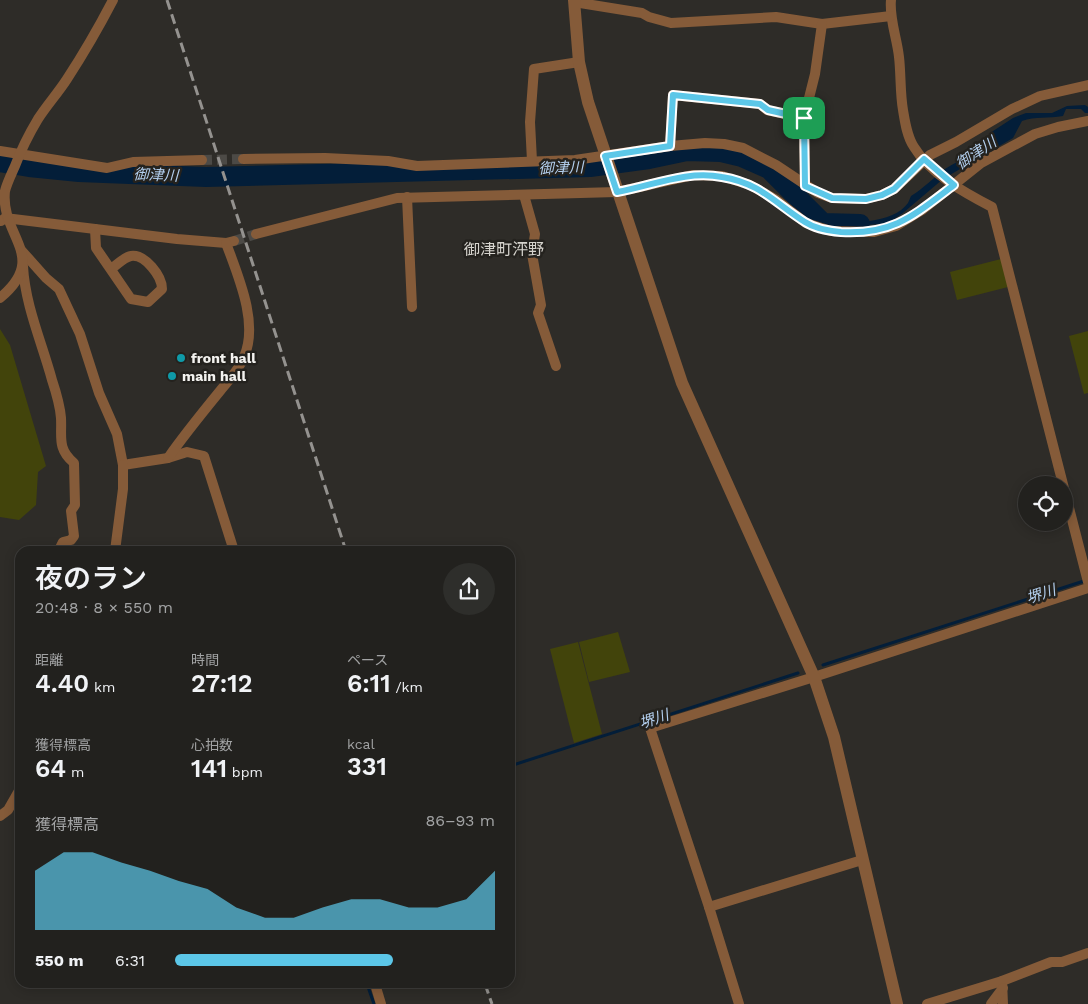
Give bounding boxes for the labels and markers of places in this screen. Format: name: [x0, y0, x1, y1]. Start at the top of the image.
pin: [783, 97, 825, 139]
place label: front hall: [191, 350, 256, 366]
marker: front hall: [175, 352, 187, 364]
place label: main hall: [182, 368, 246, 384]
marker: main hall: [166, 370, 178, 382]

